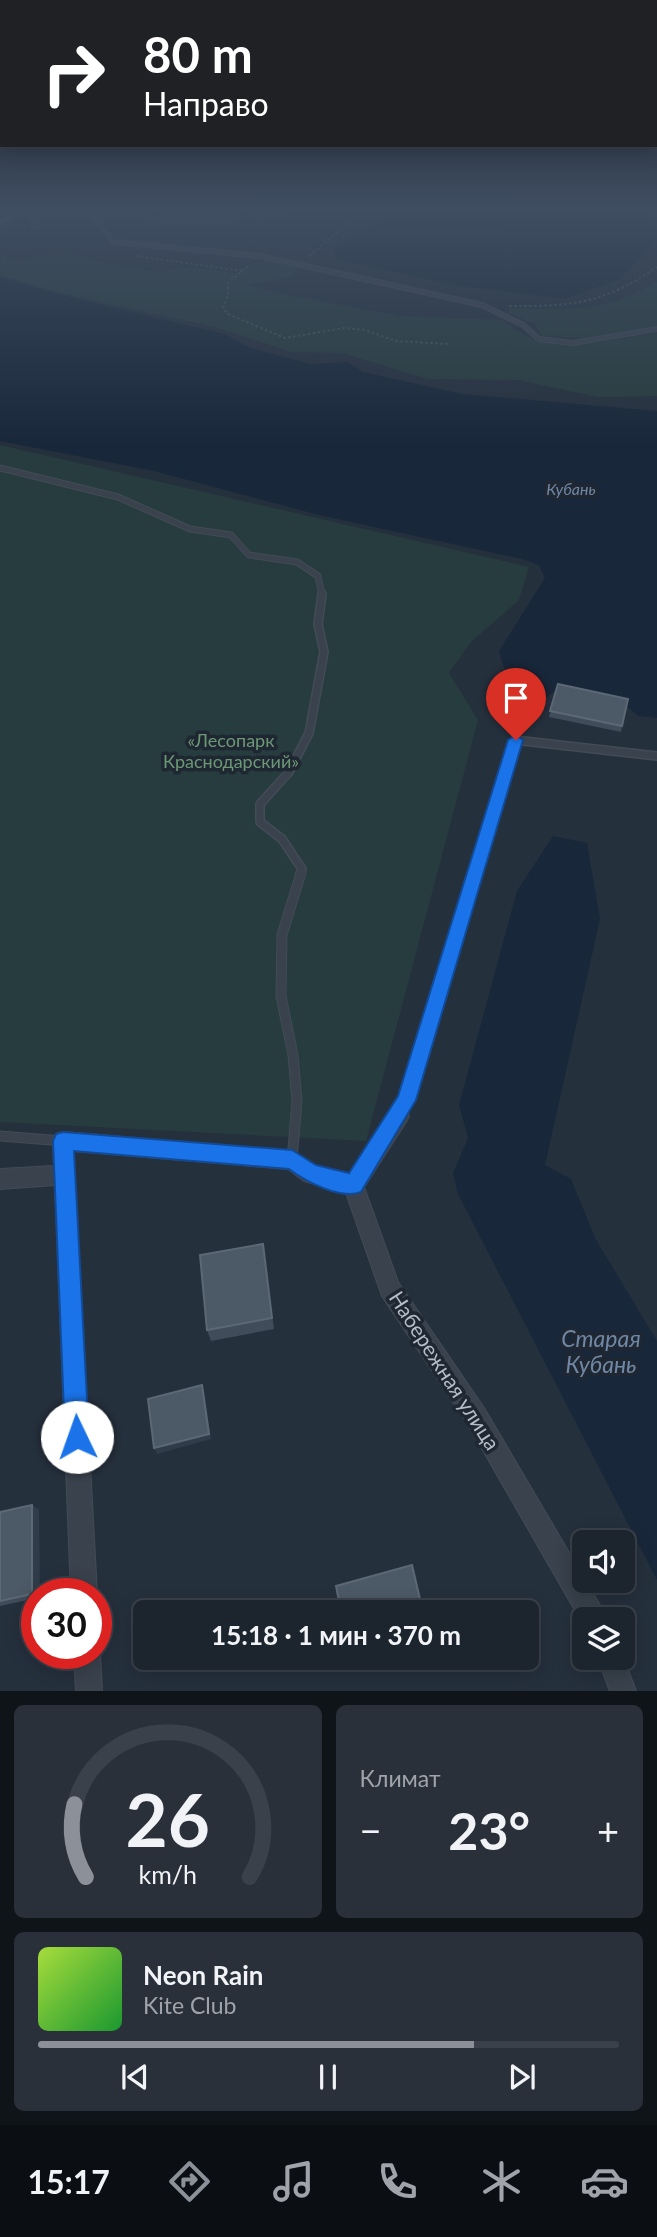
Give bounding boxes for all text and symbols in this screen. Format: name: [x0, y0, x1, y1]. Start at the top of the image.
text: 80 m: [143, 25, 253, 83]
icon: right: [28, 28, 119, 119]
text: Направо: [143, 84, 269, 123]
water label: Кубань: [546, 479, 596, 498]
pin: [486, 668, 546, 740]
icon: arrive: [497, 679, 535, 717]
park label: «Лесопарк Краснодарский»: [163, 729, 299, 772]
street label: Набережная улица: [385, 1286, 506, 1454]
water label: Старая Кубань: [561, 1324, 641, 1378]
position arrow: [40, 1400, 114, 1474]
map controls: [572, 1530, 635, 1670]
button: sound: [572, 1530, 635, 1593]
speed limit sign: 30: [21, 1578, 112, 1669]
button: layers: [572, 1607, 635, 1670]
text: 15:18 · 1 мин · 370 m: [211, 1619, 461, 1651]
text: Климат: [360, 1764, 441, 1792]
text: 26: [126, 1776, 210, 1864]
text: 23°: [448, 1799, 530, 1861]
text: −: [360, 1807, 382, 1853]
text: +: [597, 1807, 619, 1853]
text: km/h: [138, 1859, 197, 1889]
text: Neon Rain: [143, 1959, 263, 1991]
text: Kite Club: [143, 1991, 236, 2019]
icon: previous: [116, 2058, 154, 2096]
icon: pause: [309, 2058, 347, 2096]
icon: next: [503, 2058, 541, 2096]
icon: directions: [165, 2157, 214, 2206]
icon: music: [269, 2157, 318, 2206]
icon: phone: [373, 2157, 422, 2206]
icon: climate: [477, 2157, 526, 2206]
icon: car: [580, 2157, 629, 2206]
text: 15:17: [27, 2162, 110, 2201]

